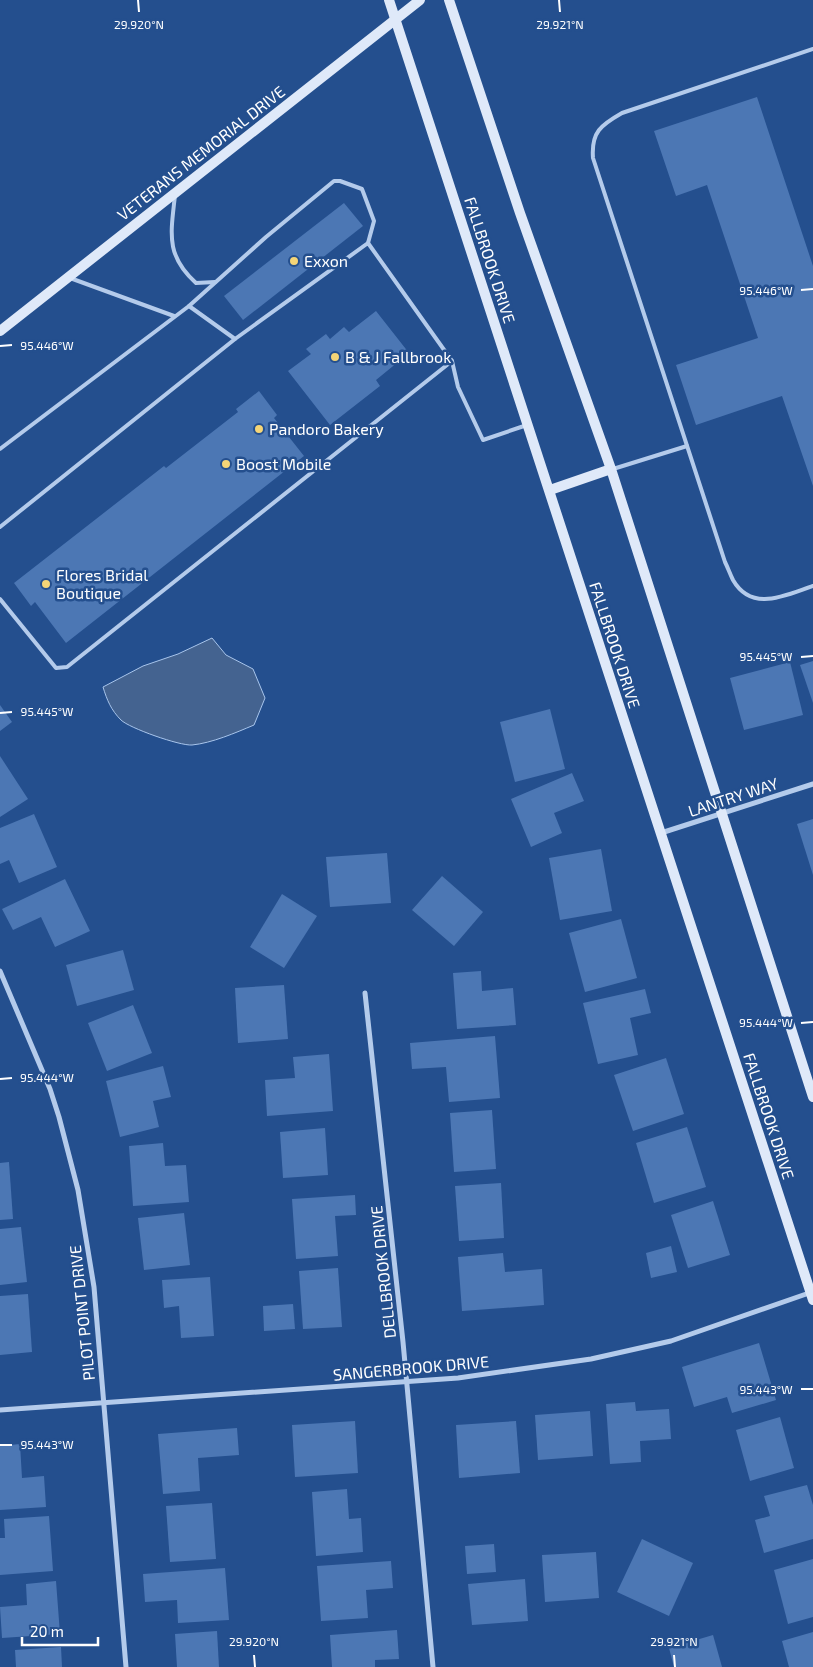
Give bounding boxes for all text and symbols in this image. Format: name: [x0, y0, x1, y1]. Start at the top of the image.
text: 29.920°N: [114, 17, 164, 31]
text: 29.921°N: [536, 17, 584, 31]
street label: VETERANS MEMORIAL DRIVE: [113, 81, 288, 224]
street label: FALLBROOK DRIVE: [461, 194, 520, 325]
place label: Exxon: [304, 251, 348, 270]
marker: Exxon: [288, 255, 300, 267]
text: 95.446°W: [739, 283, 793, 297]
text: 95.446°W: [20, 338, 74, 352]
place label: B & J Fallbrook: [345, 347, 451, 366]
marker: B & J Fallbrook: [329, 351, 341, 363]
place label: Pandoro Bakery: [269, 419, 384, 438]
marker: Pandoro Bakery: [253, 423, 265, 435]
place label: Boost Mobile: [236, 454, 331, 473]
marker: Boost Mobile: [220, 458, 232, 470]
place label: Flores Bridal Boutique: [56, 565, 148, 602]
marker: Flores Bridal Boutique: [40, 578, 52, 590]
street label: FALLBROOK DRIVE: [586, 579, 645, 710]
text: 95.445°W: [740, 649, 792, 663]
text: 95.445°W: [21, 704, 73, 718]
street label: LANTRY WAY: [685, 773, 780, 820]
text: 95.444°W: [739, 1015, 793, 1029]
street label: FALLBROOK DRIVE: [740, 1050, 799, 1181]
text: 95.444°W: [20, 1070, 74, 1084]
street label: DELLBROOK DRIVE: [366, 1205, 399, 1339]
street label: PILOT POINT DRIVE: [65, 1244, 98, 1382]
street label: SANGERBROOK DRIVE: [332, 1351, 490, 1384]
text: 95.443°W: [739, 1382, 793, 1396]
text: 95.443°W: [20, 1437, 74, 1451]
scale bar: [22, 1614, 99, 1646]
text: 20 m: [30, 1622, 64, 1640]
text: 29.920°N: [229, 1634, 279, 1648]
text: 29.921°N: [650, 1634, 698, 1648]

